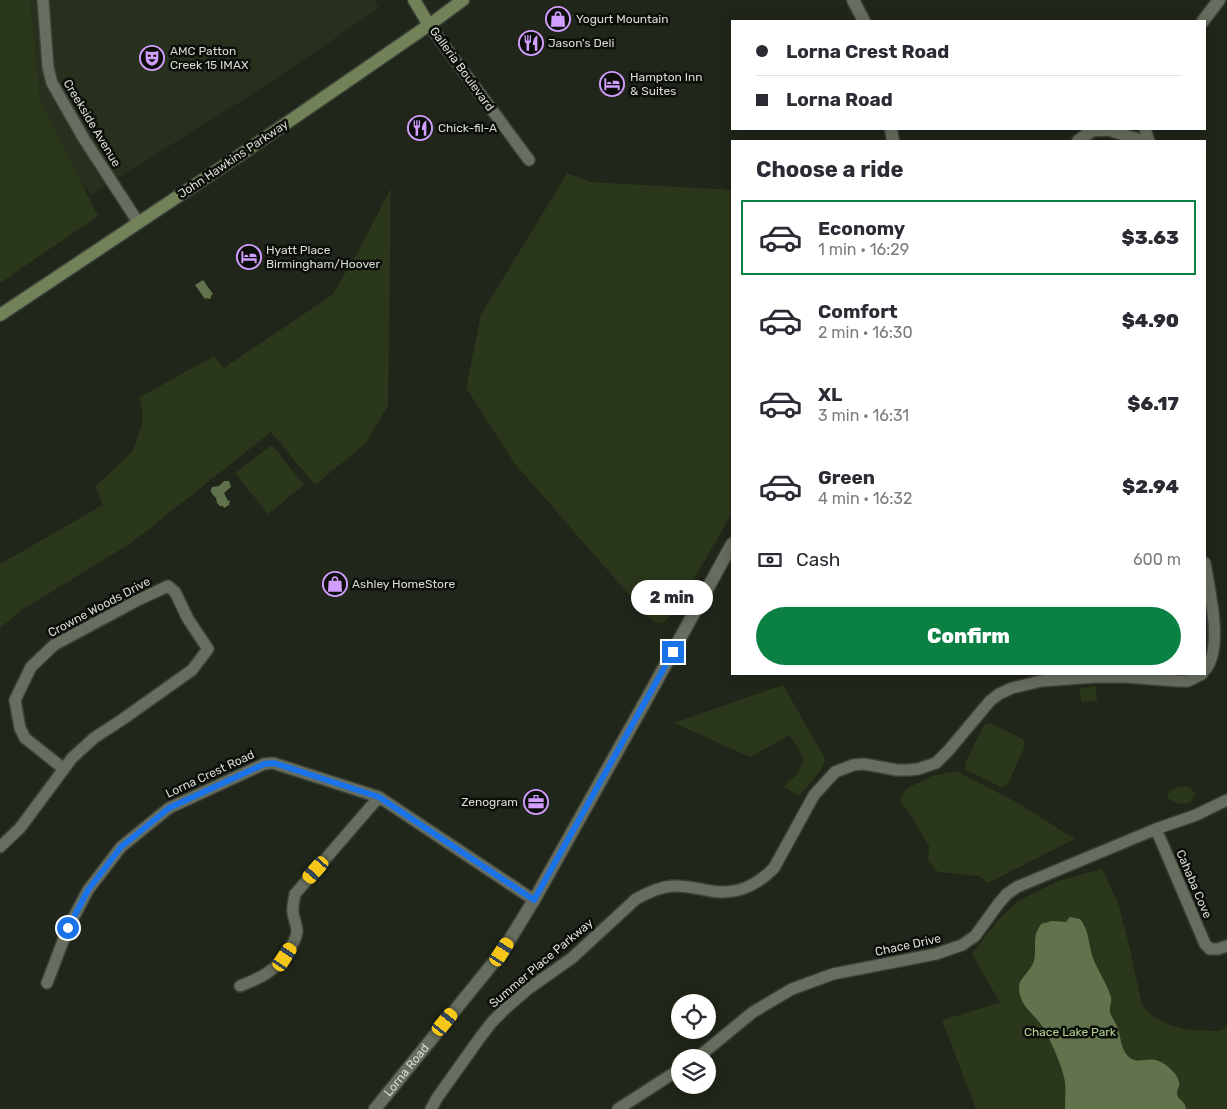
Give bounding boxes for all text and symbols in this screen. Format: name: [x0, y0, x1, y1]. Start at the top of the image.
shop icon: Yogurt Mountain: [545, 6, 571, 32]
place label: Yogurt Mountain: [576, 12, 669, 26]
street label: Galleria Boulevard: [427, 24, 497, 114]
restaurant icon: Jason's Deli: [518, 30, 544, 56]
place label: Jason's Deli: [548, 36, 614, 50]
text: Lorna Crest Road: [786, 40, 949, 63]
place label: AMC Patton Creek 15 IMAX: [170, 44, 249, 72]
theatre icon: AMC Patton Creek 15 IMAX: [139, 45, 165, 71]
place label: Hampton Inn & Suites: [630, 70, 703, 98]
hotel icon: Hampton Inn & Suites: [599, 71, 625, 97]
street label: Creekside Avenue: [60, 77, 124, 169]
text: Lorna Road: [786, 88, 893, 111]
restaurant icon: Chick-fil-A: [407, 115, 433, 141]
street label: John Hawkins Parkway: [175, 117, 291, 201]
place label: Chick-fil-A: [438, 121, 497, 135]
text: Choose a ride: [756, 156, 903, 183]
icon: car: [758, 215, 803, 260]
text: Economy: [818, 217, 905, 240]
text: $3.63: [1122, 226, 1179, 249]
text: 1 min · 16:29: [818, 240, 909, 259]
place label: Hyatt Place Birmingham/Hoover: [266, 243, 381, 271]
hotel icon: Hyatt Place Birmingham/Hoover: [236, 244, 262, 270]
icon: car: [758, 298, 803, 343]
text: Comfort: [818, 300, 898, 323]
text: $4.90: [1122, 309, 1179, 332]
text: 2 min · 16:30: [818, 323, 913, 342]
icon: car: [758, 381, 803, 426]
text: XL: [818, 383, 842, 406]
text: $6.17: [1127, 392, 1179, 415]
text: 3 min · 16:31: [818, 406, 909, 425]
icon: car: [758, 464, 803, 509]
text: Green: [818, 466, 875, 489]
text: $2.94: [1122, 475, 1179, 498]
text: 4 min · 16:32: [818, 489, 912, 508]
icon: cash: [756, 546, 784, 574]
text: Cash: [796, 548, 840, 571]
text: 600 m: [1133, 550, 1181, 569]
shop icon: Ashley HomeStore: [322, 571, 348, 597]
street label: Crowne Woods Drive: [45, 574, 153, 640]
place label: Ashley HomeStore: [352, 577, 455, 591]
callout: 2 min: [632, 580, 714, 614]
text: 2 min: [650, 588, 694, 607]
button: Confirm: [756, 607, 1181, 665]
route end: [662, 641, 684, 663]
street label: Lorna Crest Road: [163, 747, 257, 801]
office icon: Zenogram: [523, 789, 549, 815]
place label: Zenogram: [461, 795, 518, 809]
street label: Cahaba Cove: [1173, 848, 1215, 921]
car: [300, 854, 331, 886]
street label: Summer Place Parkway: [486, 915, 596, 1010]
route start: [57, 917, 79, 939]
street label: Chace Drive: [874, 931, 943, 959]
car: [487, 935, 516, 969]
car: [270, 940, 299, 974]
map controls: [671, 994, 716, 1094]
button: locate: [671, 994, 716, 1039]
car: [429, 1006, 460, 1038]
park label: Chace Lake Park: [1024, 1025, 1117, 1039]
street label: Lorna Road: [381, 1041, 432, 1099]
button: layers: [671, 1049, 716, 1094]

